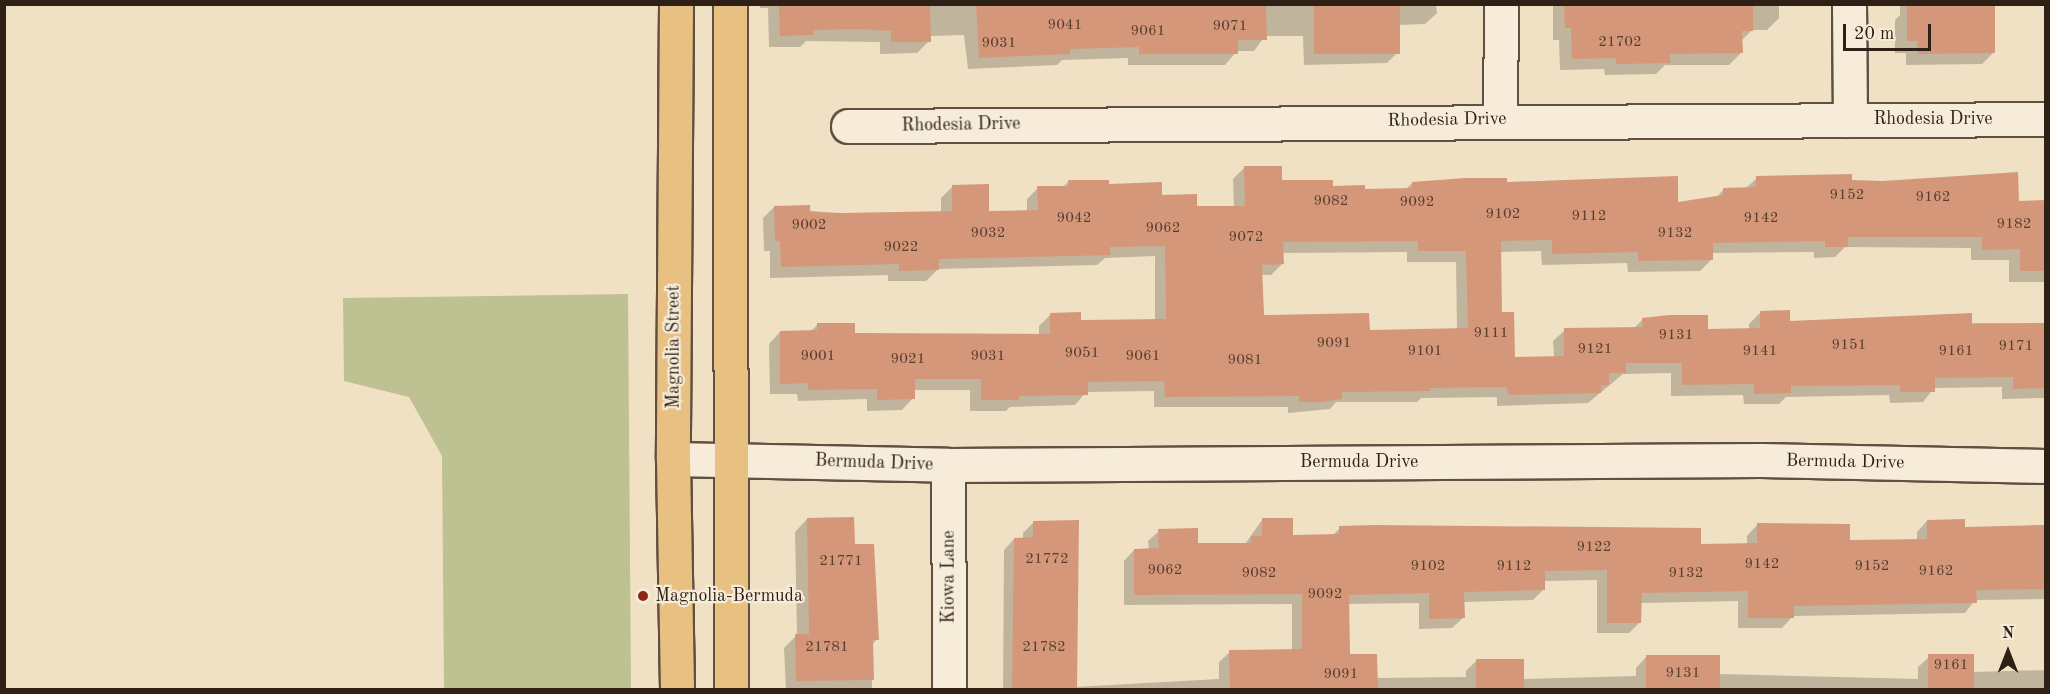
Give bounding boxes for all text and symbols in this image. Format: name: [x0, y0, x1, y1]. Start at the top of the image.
scale bar: [1846, 12, 1934, 50]
house number: 9041: [1048, 17, 1082, 35]
house number: 9071: [1213, 18, 1247, 36]
house number: 9061: [1131, 23, 1165, 41]
text: 20 m: [1854, 25, 1894, 43]
house number: 21702: [1598, 34, 1642, 52]
house number: 9031: [982, 35, 1016, 53]
street label: Rhodesia Drive: [1387, 108, 1507, 132]
street label: Rhodesia Drive: [1873, 108, 1993, 130]
street label: Rhodesia Drive: [901, 113, 1021, 137]
house number: 9152: [1830, 187, 1864, 205]
house number: 9162: [1916, 189, 1950, 207]
house number: 9082: [1314, 193, 1348, 211]
house number: 9092: [1400, 194, 1434, 212]
house number: 9102: [1486, 206, 1520, 224]
house number: 9112: [1572, 208, 1606, 226]
house number: 9042: [1057, 210, 1091, 228]
house number: 9142: [1744, 210, 1778, 228]
house number: 9182: [1997, 216, 2031, 234]
house number: 9002: [792, 217, 826, 235]
house number: 9062: [1146, 220, 1180, 238]
house number: 9032: [971, 225, 1005, 243]
house number: 9132: [1658, 225, 1692, 243]
house number: 9072: [1229, 229, 1263, 247]
house number: 9022: [884, 239, 918, 257]
street label: Magnolia Street: [663, 285, 685, 409]
house number: 9111: [1474, 325, 1508, 343]
house number: 9131: [1659, 327, 1693, 345]
house number: 9091: [1317, 335, 1351, 353]
house number: 9151: [1832, 337, 1866, 355]
house number: 9171: [1999, 338, 2033, 356]
house number: 9121: [1578, 341, 1612, 359]
house number: 9101: [1408, 343, 1442, 361]
house number: 9141: [1743, 343, 1777, 361]
house number: 9161: [1939, 343, 1973, 361]
house number: 9051: [1065, 345, 1099, 363]
house number: 9001: [801, 348, 835, 366]
house number: 9031: [971, 348, 1005, 366]
house number: 9061: [1126, 348, 1160, 366]
house number: 9021: [891, 351, 925, 369]
house number: 9081: [1228, 352, 1262, 370]
street label: Bermuda Drive: [814, 450, 934, 476]
street label: Bermuda Drive: [1786, 450, 1904, 474]
street label: Bermuda Drive: [1300, 451, 1418, 473]
street label: Kiowa Lane: [938, 530, 960, 624]
house number: 9122: [1577, 539, 1611, 557]
house number: 21772: [1025, 551, 1069, 569]
house number: 21771: [819, 553, 863, 571]
house number: 9142: [1745, 556, 1779, 574]
house number: 9102: [1411, 558, 1445, 576]
house number: 9112: [1497, 558, 1531, 576]
house number: 9152: [1855, 558, 1889, 576]
house number: 9062: [1148, 562, 1182, 580]
house number: 9162: [1919, 563, 1953, 581]
house number: 9082: [1242, 565, 1276, 583]
house number: 9132: [1669, 565, 1703, 583]
place label: Magnolia-Bermuda: [655, 585, 803, 607]
house number: 9092: [1308, 586, 1342, 604]
marker: Magnolia-Bermuda: [636, 589, 650, 603]
north arrow: [1978, 622, 2038, 682]
text: N: [2002, 626, 2014, 642]
house number: 21781: [805, 639, 849, 657]
house number: 21782: [1022, 639, 1066, 657]
house number: 9161: [1934, 657, 1968, 675]
house number: 9131: [1666, 665, 1700, 683]
house number: 9091: [1324, 666, 1358, 684]

